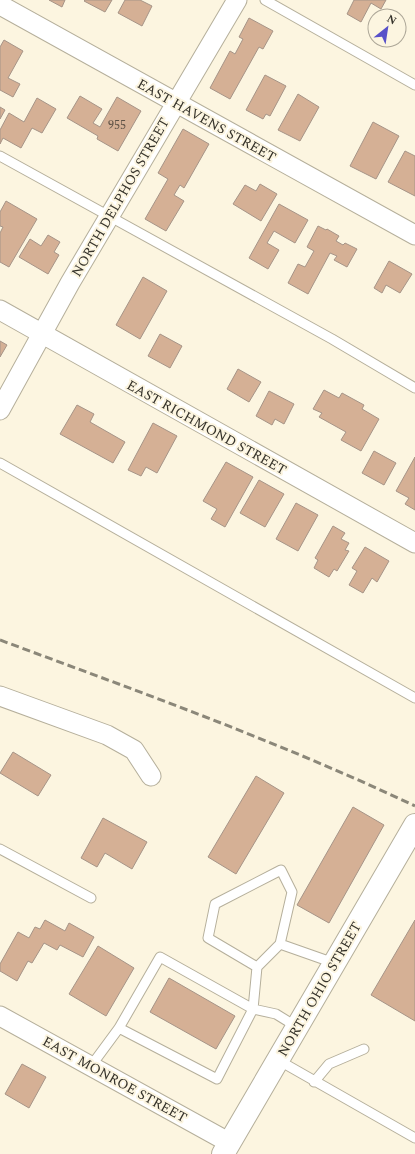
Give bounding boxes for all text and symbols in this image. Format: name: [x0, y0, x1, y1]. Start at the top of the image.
north arrow: [367, 8, 407, 48]
text: N: [384, 10, 400, 29]
street label: EAST HAVENS STREET: [133, 73, 280, 167]
street label: NORTH DELPHOS STREET: [66, 114, 175, 281]
house number: 955: [108, 116, 126, 135]
street label: EAST RICHMOND STREET: [123, 375, 291, 480]
street label: NORTH OHIO STREET: [272, 918, 367, 1061]
street label: EAST MONROE STREET: [39, 1031, 191, 1128]

